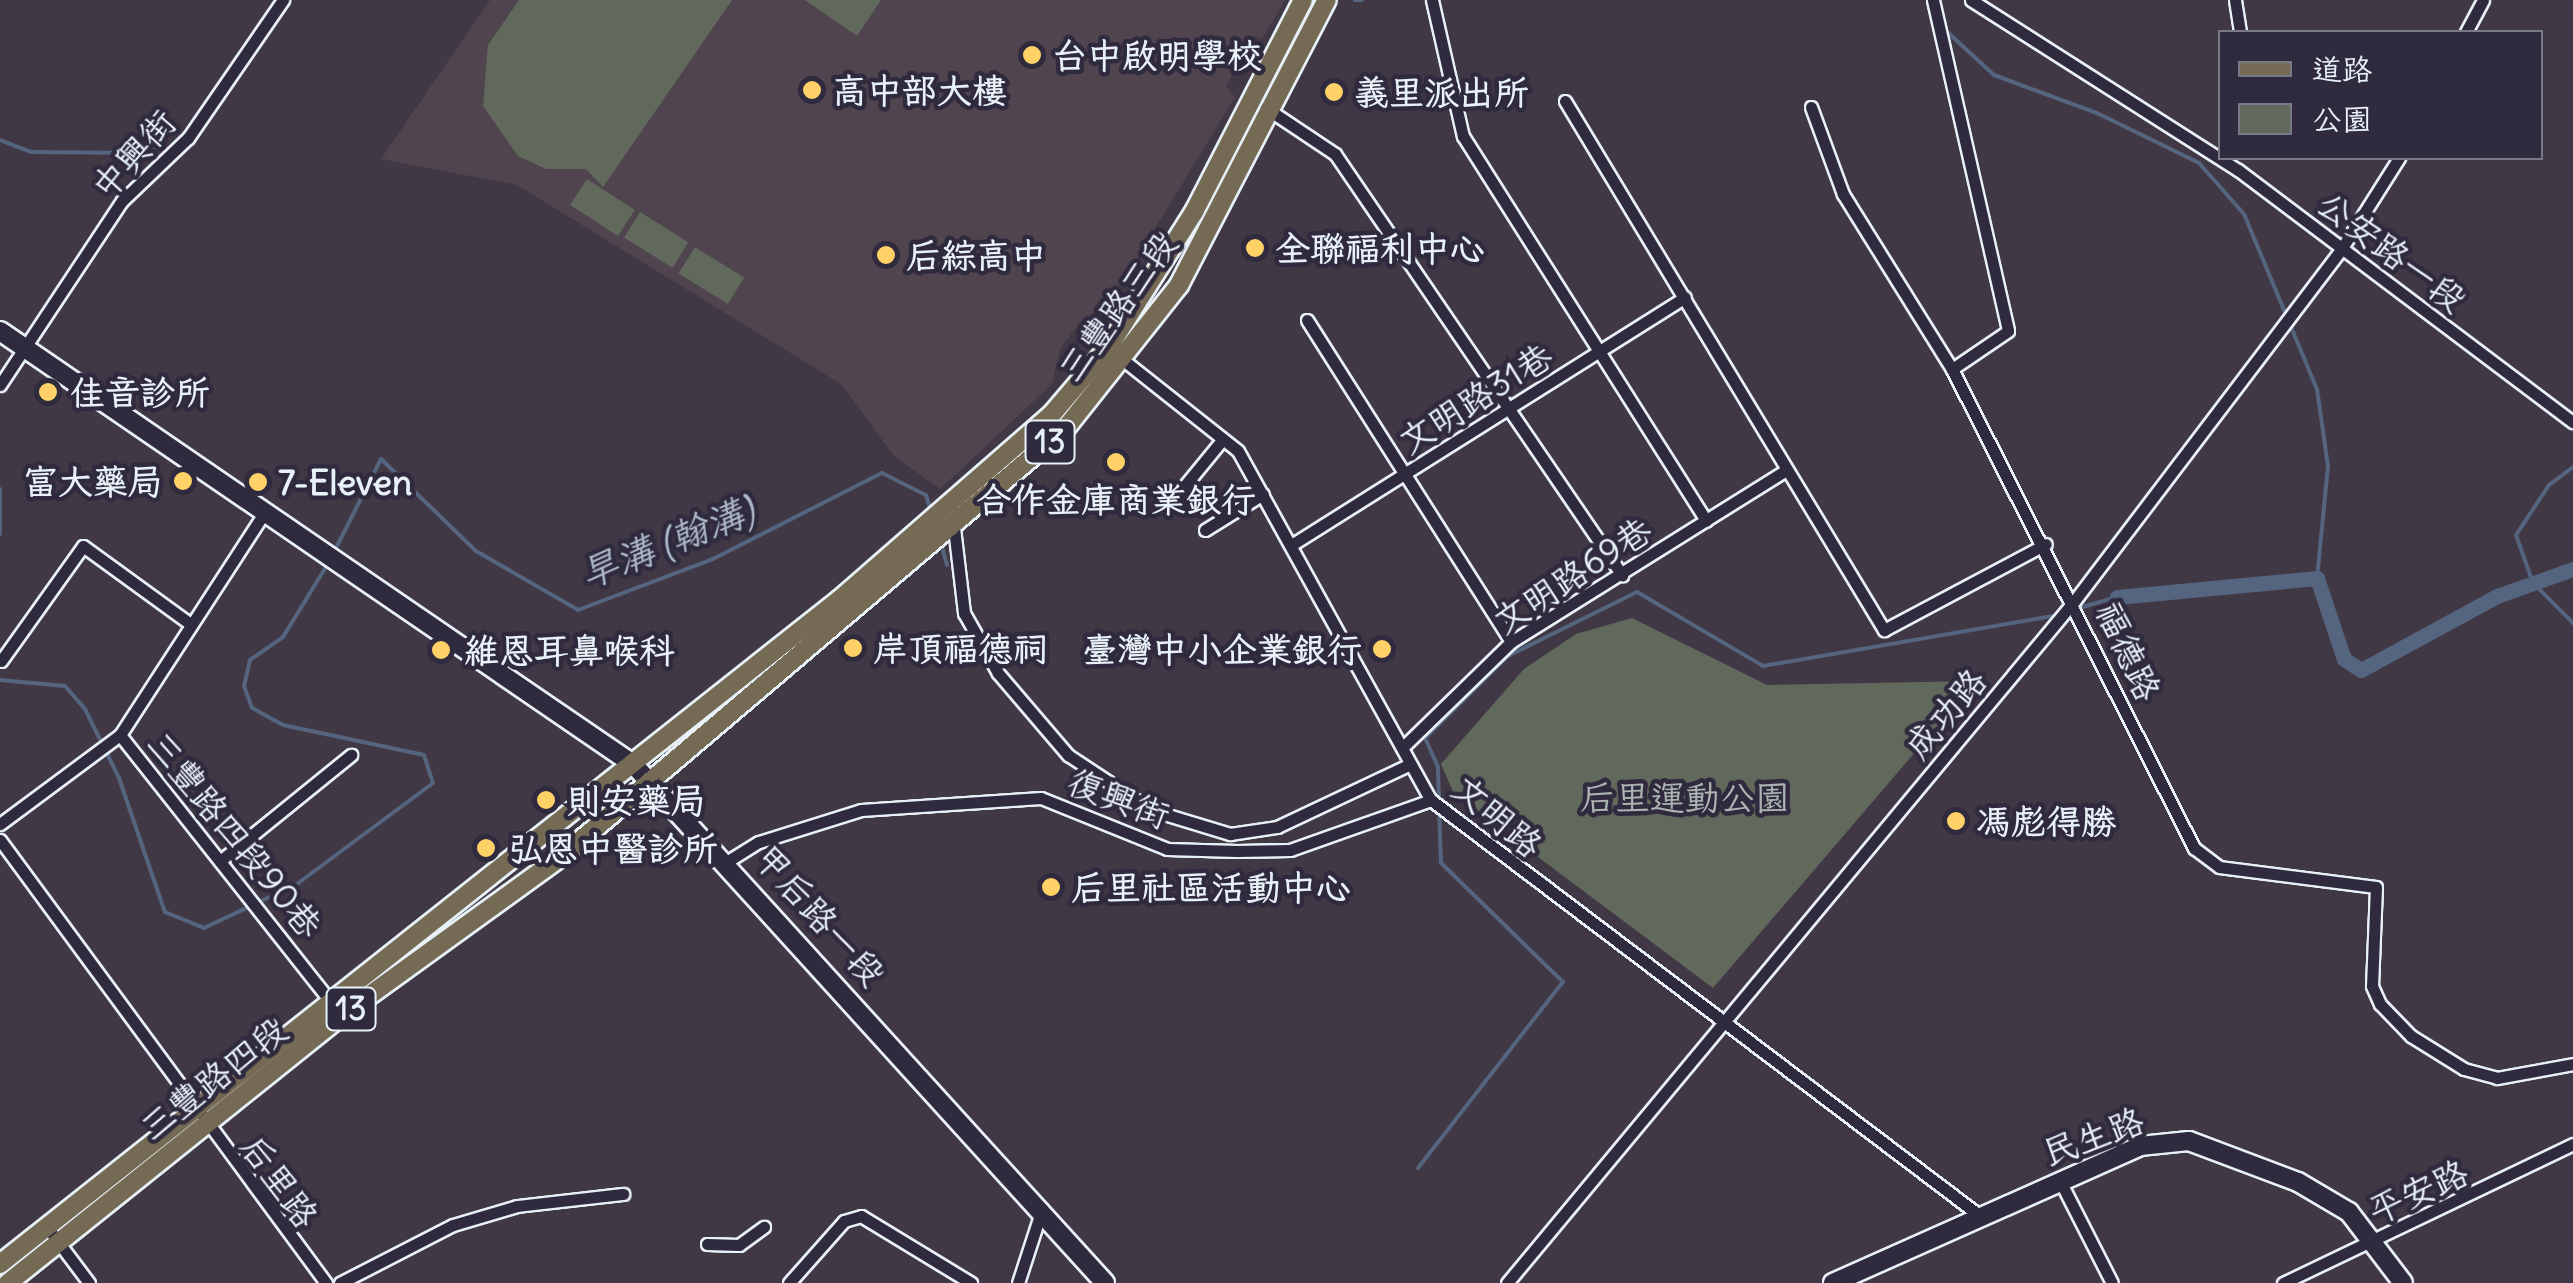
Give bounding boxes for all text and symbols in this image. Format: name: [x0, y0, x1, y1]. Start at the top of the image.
legend: [2218, 30, 2543, 160]
place label: 台中啟明學校: [1052, 34, 1262, 76]
marker: 台中啟明學校: [1021, 44, 1043, 66]
text: 道路: [2312, 50, 2372, 88]
place label: 高中部大樓: [832, 69, 1007, 111]
place label: 義里派出所: [1354, 71, 1529, 113]
marker: 高中部大樓: [801, 79, 823, 101]
marker: 義里派出所: [1323, 81, 1345, 103]
text: 公園: [2312, 100, 2372, 138]
street label: 中興街: [82, 101, 184, 207]
street label: 公安路一段: [2309, 182, 2475, 320]
street label: 三豐路三段: [1049, 223, 1185, 389]
place label: 全聯福利中心: [1275, 227, 1485, 269]
place label: 后綜高中: [906, 234, 1046, 276]
marker: 全聯福利中心: [1244, 237, 1266, 259]
marker: 后綜高中: [875, 244, 897, 266]
street label: 文明路31巷: [1390, 334, 1560, 462]
place label: 佳音診所: [70, 371, 210, 413]
marker: 佳音診所: [35, 379, 61, 405]
road number: 13: [1022, 415, 1078, 469]
marker: 合作金庫商業銀行: [1105, 451, 1127, 473]
place label: 富大藥局: [23, 460, 163, 502]
place label: 7-Eleven: [278, 461, 412, 503]
marker: 富大藥局: [172, 470, 194, 492]
marker: 7-Eleven: [247, 471, 269, 493]
place label: 合作金庫商業銀行: [976, 478, 1256, 520]
water label: 旱溝 (翰溝): [573, 486, 761, 598]
street label: 文明路69巷: [1485, 508, 1659, 642]
street label: 福德路: [2088, 595, 2170, 707]
place label: 岸頂福德祠: [873, 627, 1048, 669]
place label: 臺灣中小企業銀行: [1082, 628, 1362, 670]
place label: 維恩耳鼻喉科: [464, 629, 674, 671]
marker: 維恩耳鼻喉科: [428, 637, 454, 663]
marker: 岸頂福德祠: [842, 637, 864, 659]
marker: 臺灣中小企業銀行: [1371, 638, 1393, 660]
street label: 成功路: [1895, 659, 1995, 767]
street label: 三豐路四段90巷: [139, 722, 331, 946]
street label: 復興街: [1062, 760, 1176, 836]
street label: 文明路: [1444, 766, 1552, 866]
park label: 后里運動公園: [1580, 776, 1790, 818]
place label: 則安藥局: [566, 779, 706, 821]
marker: 則安藥局: [535, 789, 557, 811]
place label: 馮彪得勝: [1976, 800, 2116, 842]
marker: 馮彪得勝: [1945, 810, 1967, 832]
place label: 弘恩中醫診所: [508, 827, 718, 869]
marker: 弘恩中醫診所: [473, 835, 499, 861]
street label: 甲后路一段: [746, 836, 894, 994]
place label: 后里社區活動中心: [1071, 866, 1351, 908]
marker: 后里社區活動中心: [1040, 876, 1062, 898]
road number: 13: [324, 982, 378, 1036]
street label: 三豐路四段: [131, 1008, 295, 1148]
street label: 民生路: [2036, 1098, 2150, 1174]
street label: 后里路: [232, 1126, 328, 1236]
street label: 平安路: [2361, 1150, 2475, 1232]

